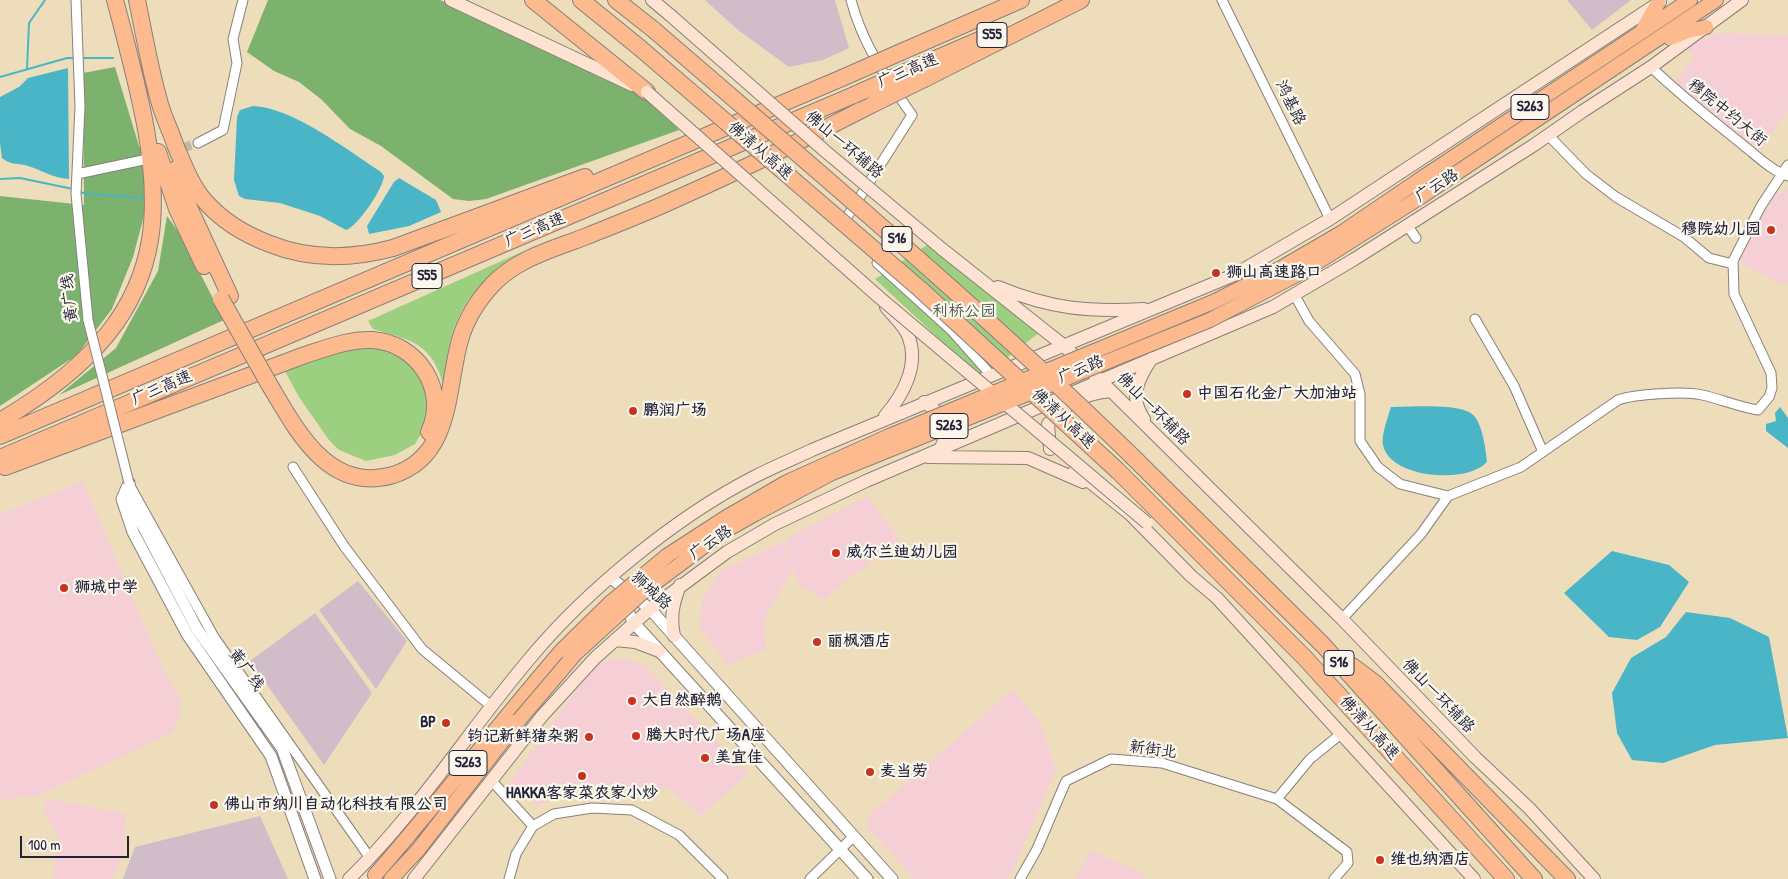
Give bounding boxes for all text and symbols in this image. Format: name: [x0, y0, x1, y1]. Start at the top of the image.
road number: S55: [977, 22, 1007, 48]
street label: 广三高速: [875, 50, 941, 92]
street label: 穆院中约大街: [1684, 75, 1770, 151]
street label: 鸿基路: [1271, 77, 1309, 129]
road number: S263: [1511, 94, 1549, 120]
street label: 佛山一环辅路: [801, 107, 887, 183]
street label: 佛清从高速: [724, 118, 796, 184]
street label: 广云路: [1412, 165, 1462, 207]
street label: 广三高速: [502, 209, 568, 251]
place label: 穆院幼儿园: [1681, 220, 1761, 240]
marker: 穆院幼儿园: [1765, 224, 1777, 236]
road number: S16: [882, 226, 912, 252]
place label: 狮山高速路口: [1226, 263, 1322, 283]
road number: S55: [412, 264, 442, 288]
marker: 狮山高速路口: [1210, 267, 1222, 279]
street label: 黄广线: [58, 273, 82, 323]
park label: 利桥公园: [932, 302, 996, 322]
street label: 广云路: [1055, 352, 1107, 388]
street label: 广三高速: [129, 367, 195, 409]
street label: 佛山一环辅路: [1112, 368, 1194, 450]
place label: 中国石化金广大加油站: [1197, 384, 1357, 404]
street label: 佛清从高速: [1027, 385, 1099, 453]
marker: 中国石化金广大加油站: [1181, 388, 1193, 400]
place label: 鹏润广场: [643, 401, 707, 421]
marker: 鹏润广场: [627, 405, 639, 417]
road number: S263: [930, 414, 968, 438]
street label: 广云路: [686, 522, 736, 564]
place label: 威尔兰迪幼儿园: [846, 543, 958, 563]
marker: 威尔兰迪幼儿园: [830, 547, 842, 559]
street label: 狮城路: [627, 568, 675, 614]
place label: 狮城中学: [74, 578, 138, 598]
marker: 狮城中学: [58, 582, 70, 594]
place label: 丽枫酒店: [827, 632, 891, 652]
marker: 丽枫酒店: [811, 636, 823, 648]
street label: 黄广线: [224, 645, 268, 695]
road number: S16: [1324, 650, 1354, 676]
street label: 佛山一环辅路: [1398, 655, 1478, 737]
place label: 大自然醉鹅: [642, 691, 722, 711]
street label: 佛清从高速: [1335, 692, 1403, 764]
marker: 大自然醉鹅: [626, 695, 638, 707]
place label: BP: [420, 713, 436, 733]
marker: BP: [440, 717, 452, 729]
place label: 腾大时代广场A座: [646, 726, 766, 746]
place label: 钧记新鲜猪杂粥: [467, 727, 579, 747]
marker: 腾大时代广场A座: [630, 730, 642, 742]
marker: 钧记新鲜猪杂粥: [583, 731, 595, 743]
street label: 新街北: [1128, 737, 1178, 763]
place label: 美宜佳: [715, 748, 763, 768]
road number: S263: [449, 750, 487, 776]
marker: 美宜佳: [699, 752, 711, 764]
place label: 麦当劳: [880, 762, 928, 782]
marker: 麦当劳: [864, 766, 876, 778]
marker: HAKKA客家菜农家小炒: [576, 770, 588, 782]
place label: HAKKA客家菜农家小炒: [506, 784, 658, 804]
place label: 佛山市纳川自动化科技有限公司: [224, 795, 448, 815]
marker: 佛山市纳川自动化科技有限公司: [208, 799, 220, 811]
scale bar: [22, 826, 131, 858]
text: 100 m: [28, 834, 61, 855]
place label: 维也纳酒店: [1390, 850, 1470, 870]
marker: 维也纳酒店: [1374, 854, 1386, 866]

